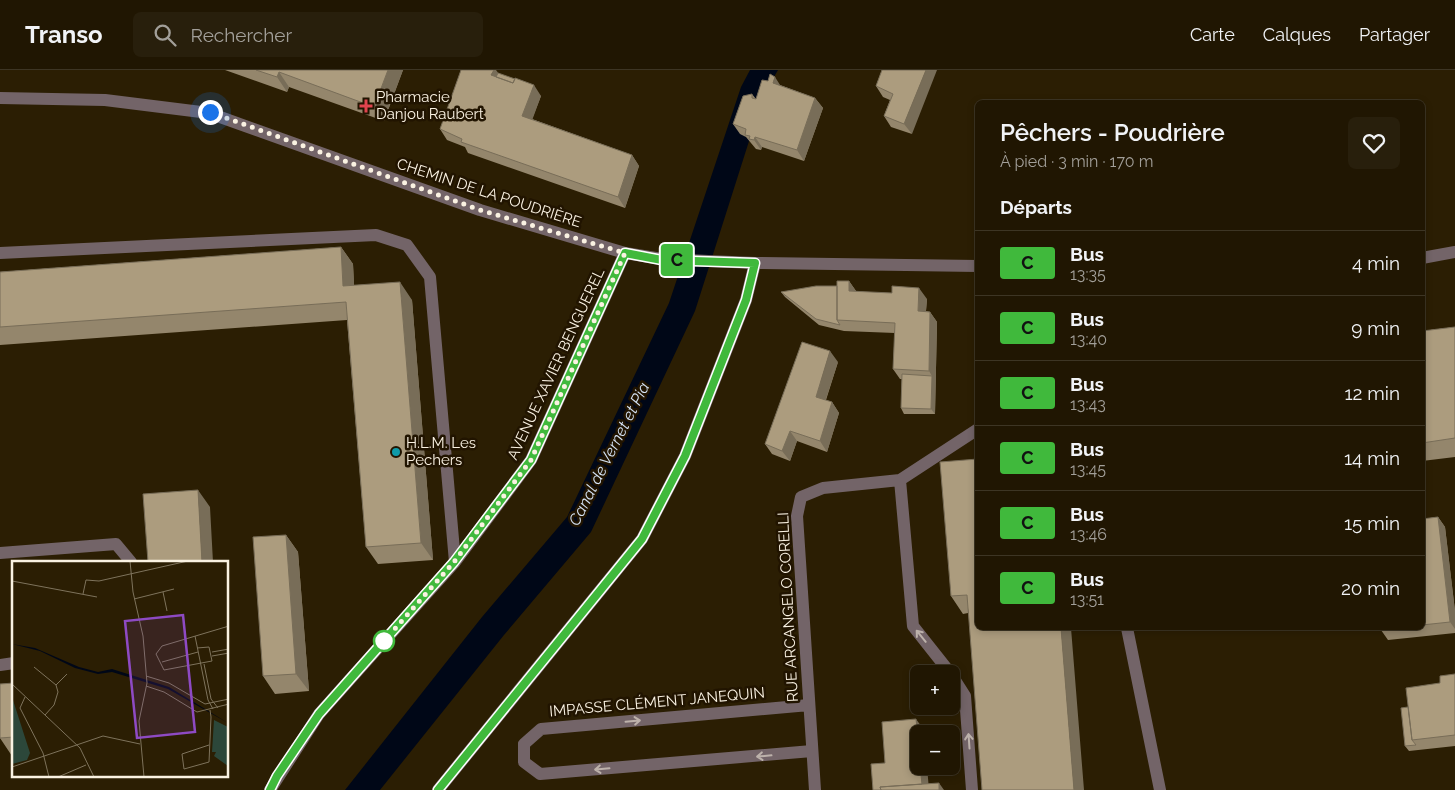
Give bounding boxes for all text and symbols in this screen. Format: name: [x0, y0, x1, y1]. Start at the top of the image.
search box: [133, 12, 483, 57]
text: Transo: [25, 20, 103, 49]
icon: search: [151, 21, 179, 49]
text: Rechercher: [191, 24, 292, 46]
text: Carte: [1190, 24, 1235, 45]
text: Calques: [1263, 24, 1331, 45]
text: Partager: [1359, 24, 1430, 45]
place label: Pharmacie Danjou Raubert: [376, 88, 484, 123]
your location: [198, 100, 223, 125]
marker: Pharmacie Danjou Raubert: [360, 100, 372, 112]
button: heart: [1348, 117, 1400, 169]
text: Pêchers - Poudrière: [1000, 118, 1225, 147]
text: À pied · 3 min · 170 m: [1000, 152, 1153, 171]
street label: CHEMIN DE LA POUDRIÈRE: [394, 155, 584, 231]
text: Départs: [1000, 196, 1072, 218]
text: Bus: [1070, 243, 1104, 265]
line badge: C: [661, 244, 693, 276]
text: C: [671, 249, 683, 270]
text: C: [1021, 252, 1034, 273]
text: 4 min: [1352, 252, 1400, 274]
street label: AVENUE XAVIER BENGUEREL: [504, 265, 608, 463]
text: 13:35: [1070, 265, 1106, 284]
text: Bus: [1070, 308, 1104, 330]
text: C: [1021, 317, 1034, 338]
text: 9 min: [1351, 317, 1400, 339]
text: 13:40: [1070, 330, 1107, 349]
text: Bus: [1070, 373, 1104, 395]
water label: Canal de Vernet et Pia: [565, 379, 654, 529]
text: C: [1021, 382, 1034, 403]
text: 12 min: [1344, 382, 1400, 404]
text: 13:43: [1070, 395, 1106, 414]
place label: H.L.M. Les Pechers: [406, 434, 476, 469]
text: Bus: [1070, 438, 1104, 460]
marker: H.L.M. Les Pechers: [390, 446, 402, 458]
text: C: [1021, 447, 1034, 468]
text: 14 min: [1344, 447, 1400, 469]
text: 13:45: [1070, 460, 1106, 479]
text: Bus: [1070, 503, 1104, 525]
street label: RUE ARCANGELO CORELLI: [774, 512, 802, 702]
text: C: [1021, 512, 1034, 533]
text: 15 min: [1344, 512, 1400, 534]
text: 13:46: [1070, 525, 1107, 544]
inset map: [12, 561, 229, 778]
text: Bus: [1070, 568, 1104, 590]
text: C: [1021, 577, 1034, 598]
text: 20 min: [1341, 577, 1400, 599]
text: 13:51: [1070, 590, 1104, 609]
unlabelled marker: [373, 630, 395, 652]
one-way arrow: [915, 630, 926, 643]
map controls: [910, 665, 960, 775]
button: +: [910, 665, 960, 715]
street label: IMPASSE CLÉMENT JANEQUIN: [548, 684, 766, 720]
one-way arrow: [625, 716, 641, 726]
button: −: [910, 725, 960, 775]
one-way arrow: [964, 734, 973, 750]
one-way arrow: [756, 751, 772, 760]
one-way arrow: [594, 764, 610, 774]

